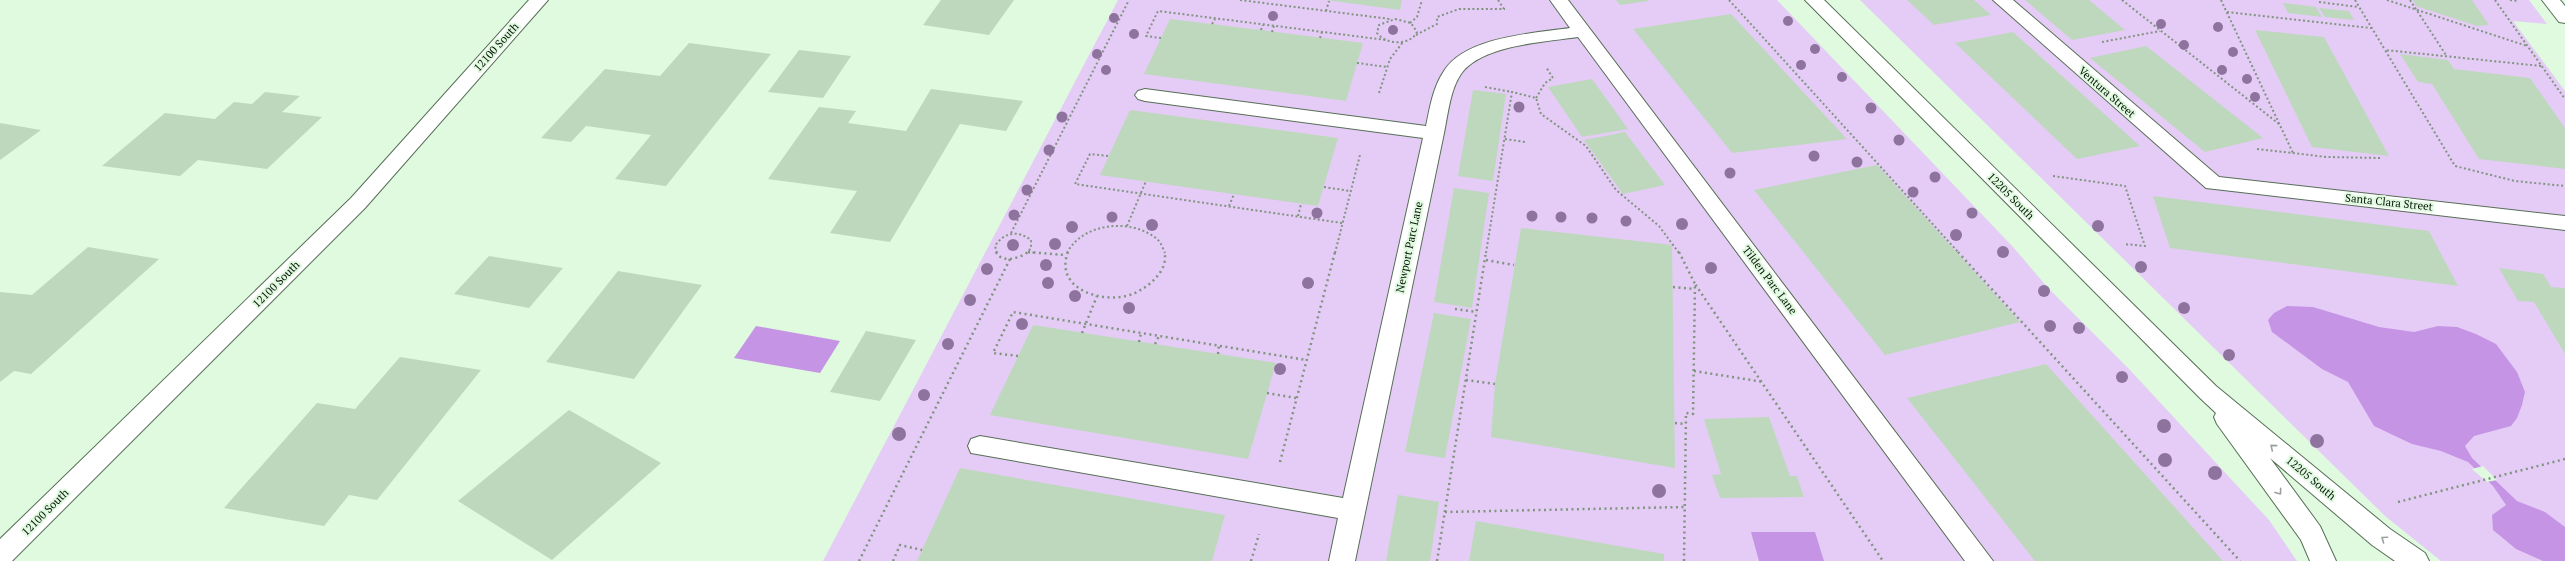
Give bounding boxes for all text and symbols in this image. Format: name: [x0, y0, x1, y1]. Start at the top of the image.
street label: 12100 South: [470, 19, 522, 74]
street label: Ventura Street: [2076, 63, 2138, 121]
street label: 12205 South: [1985, 170, 2038, 223]
street label: Santa Clara Street: [2344, 190, 2434, 214]
street label: Newport Parc Lane: [1393, 200, 1426, 294]
street label: Tilden Parc Lane: [1740, 243, 1801, 317]
street label: 12100 South: [250, 257, 303, 310]
one-way arrow: [2271, 444, 2278, 451]
street label: 12205 South: [2283, 453, 2339, 503]
street label: 12100 South: [19, 485, 72, 538]
one-way arrow: [2275, 488, 2282, 495]
one-way arrow: [2381, 536, 2388, 544]

